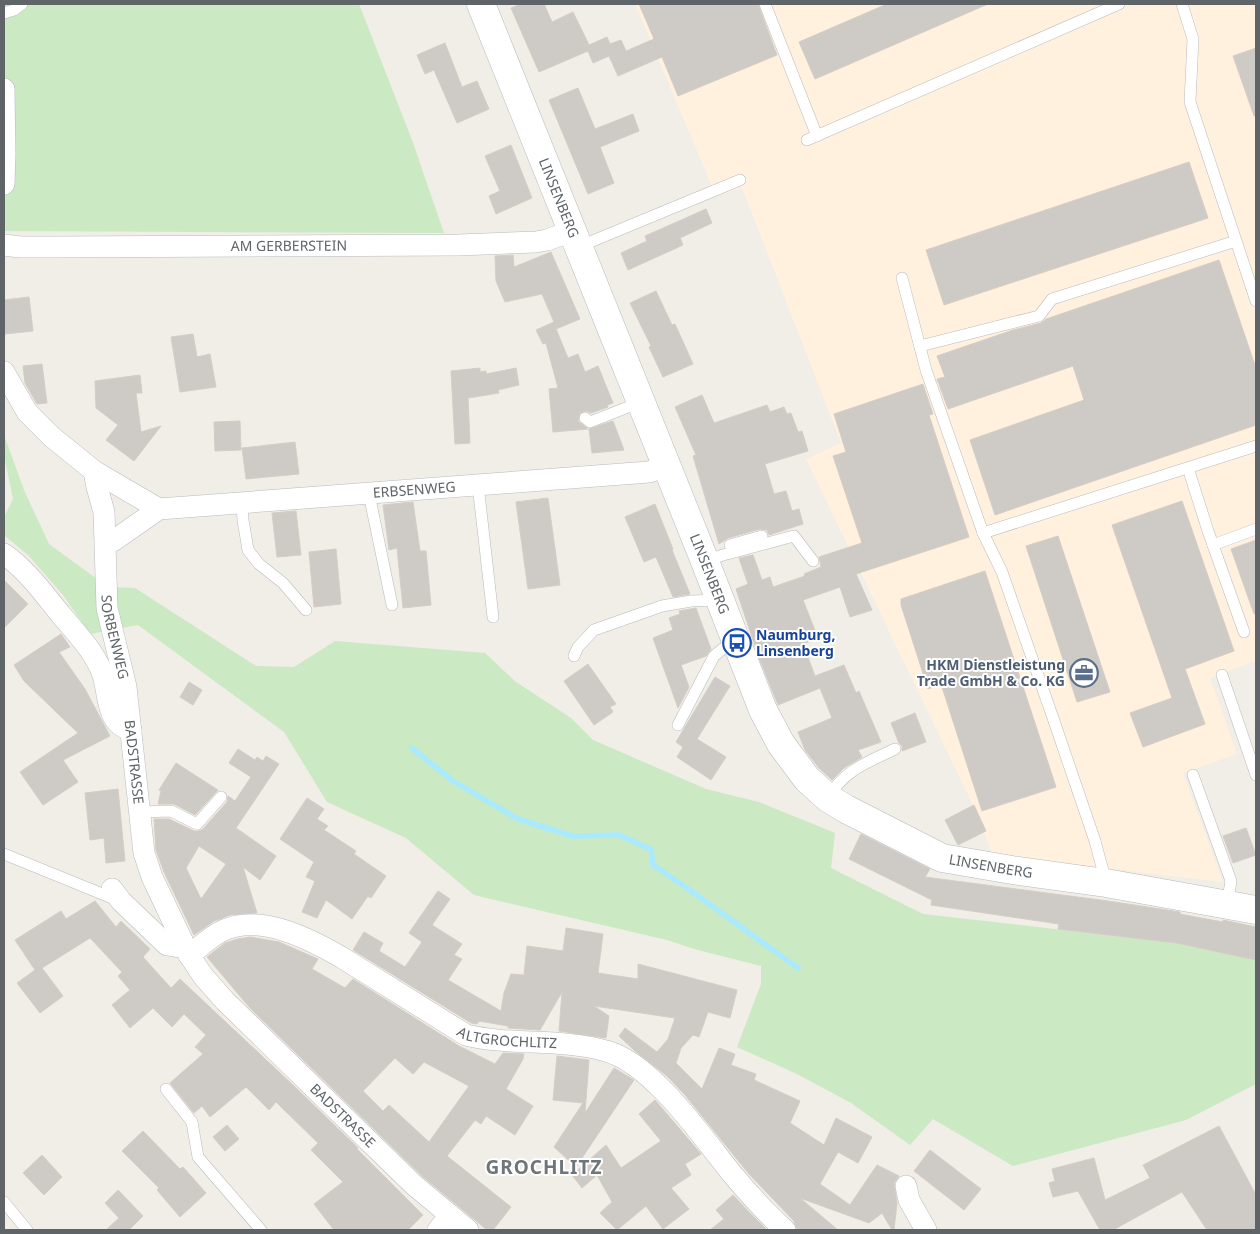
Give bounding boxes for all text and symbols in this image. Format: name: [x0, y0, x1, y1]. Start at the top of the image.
street label: LINSENBERG: [535, 155, 584, 241]
street label: AM GERBERSTEIN: [231, 236, 347, 255]
street label: ERBSENWEG: [372, 477, 456, 502]
street label: LINSENBERG: [686, 531, 734, 617]
street label: SORBENWEG: [98, 594, 134, 681]
place label: Naumburg, Linsenberg: [756, 625, 835, 660]
bus stop icon: Naumburg, Linsenberg: [722, 628, 752, 658]
place label: HKM Dienstleistung Trade GmbH & Co. KG: [917, 655, 1065, 690]
office icon: HKM Dienstleistung Trade GmbH & Co. KG: [1069, 658, 1099, 688]
street label: BADSTRASSE: [121, 719, 149, 805]
street label: LINSENBERG: [948, 849, 1034, 882]
street label: ALTGROCHLITZ: [454, 1022, 558, 1052]
street label: BADSTRASSE: [306, 1079, 380, 1152]
district label: GROCHLITZ: [486, 1154, 602, 1180]

